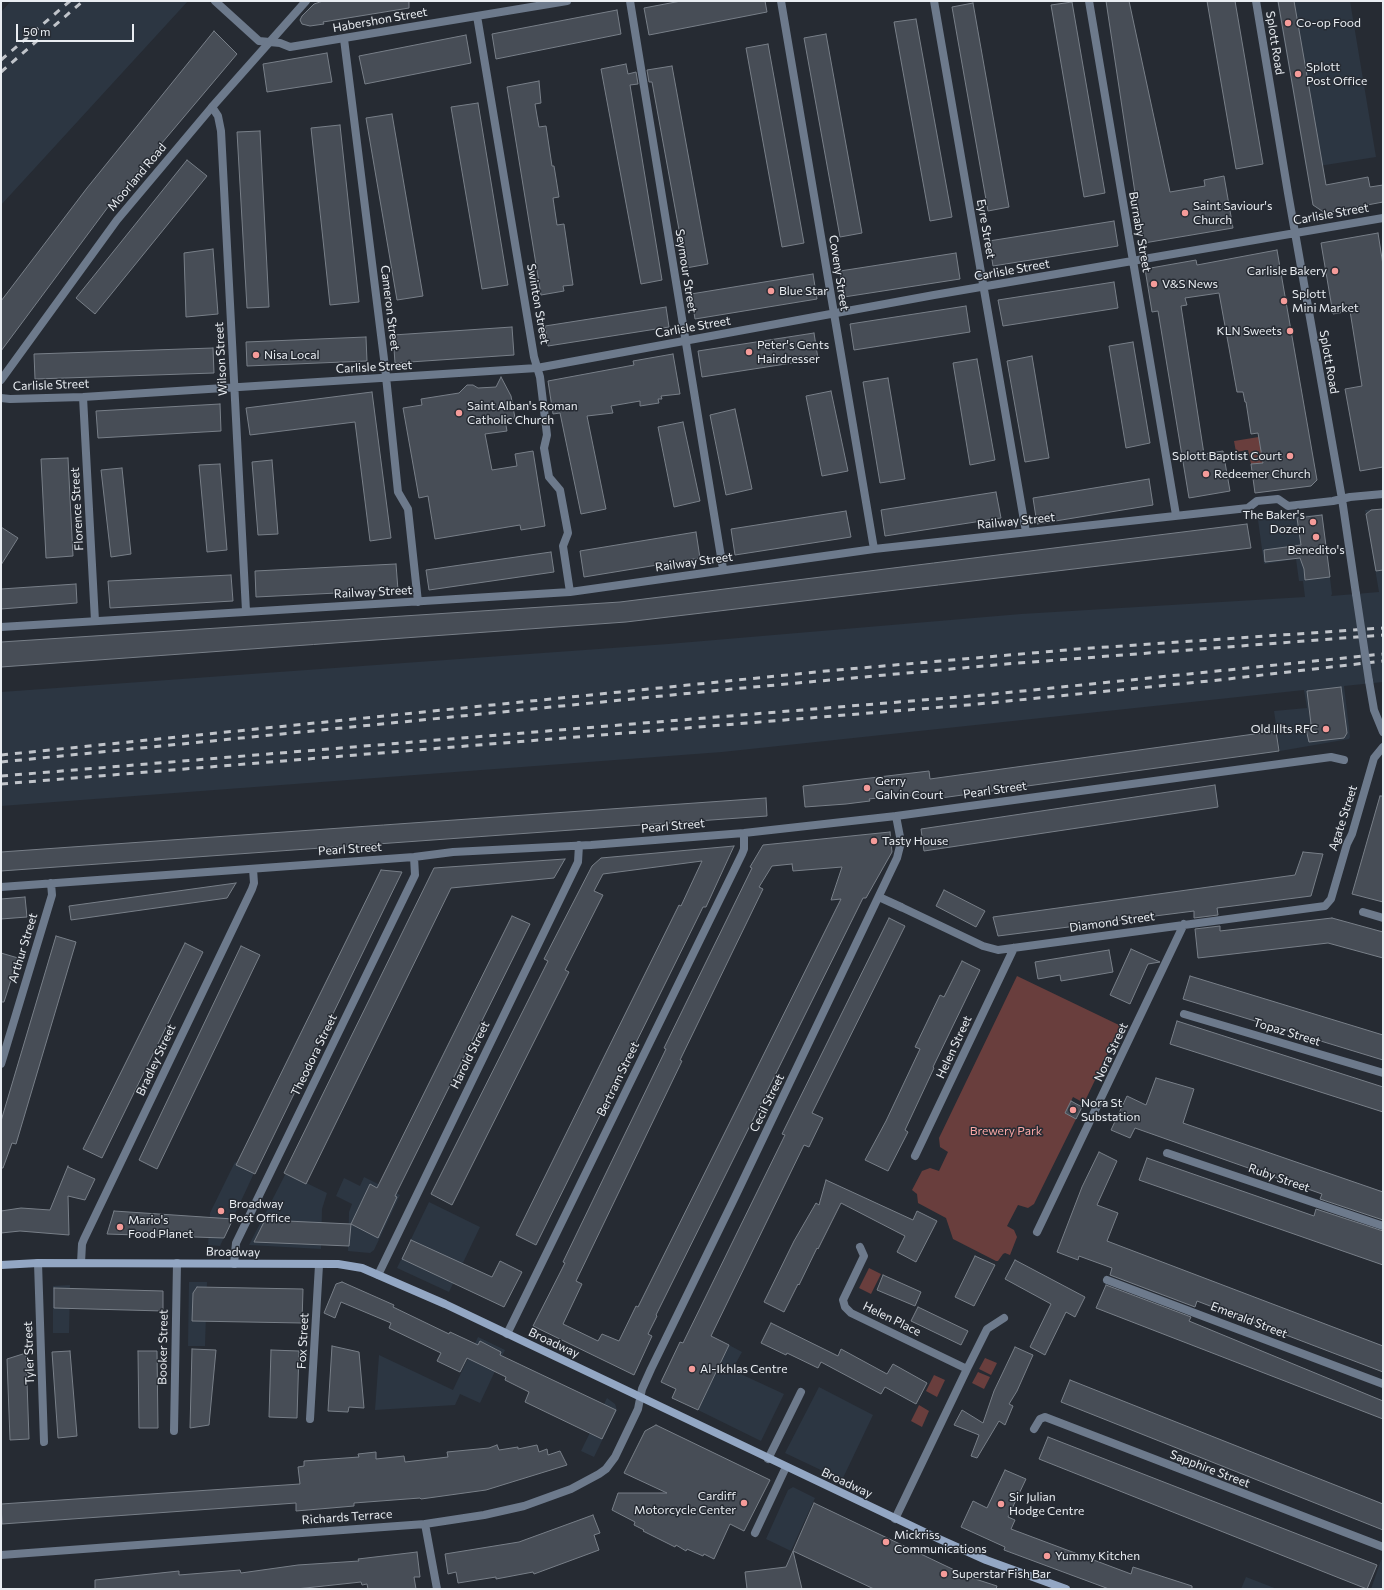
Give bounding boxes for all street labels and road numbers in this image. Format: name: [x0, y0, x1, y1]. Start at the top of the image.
street label: Habershon Street: [332, 5, 428, 35]
street label: Splott Road: [1263, 10, 1287, 76]
street label: Moorland Road: [104, 140, 170, 214]
street label: Burnaby Street: [1126, 190, 1154, 274]
street label: Eyre Street: [974, 198, 998, 260]
street label: Carlisle Street: [1292, 200, 1370, 228]
street label: Seymour Street: [672, 228, 700, 314]
street label: Coveny Street: [826, 234, 852, 312]
street label: Carlisle Street: [973, 256, 1051, 284]
street label: Swinton Street: [524, 263, 552, 345]
street label: Cameron Street: [378, 264, 402, 352]
street label: Carlisle Street: [654, 313, 732, 341]
street label: Wilson Street: [212, 322, 230, 396]
street label: Splott Road: [1316, 329, 1342, 395]
street label: Carlisle Street: [335, 358, 413, 376]
street label: Carlisle Street: [13, 376, 89, 394]
street label: Florence Street: [68, 467, 86, 551]
street label: Railway Street: [976, 510, 1056, 532]
street label: Railway Street: [654, 549, 734, 575]
street label: Railway Street: [333, 583, 413, 601]
street label: Pearl Street: [962, 778, 1028, 802]
street label: Agate Street: [1326, 783, 1360, 853]
street label: Pearl Street: [641, 816, 705, 836]
street label: Pearl Street: [318, 840, 382, 858]
street label: Diamond Street: [1068, 909, 1156, 935]
street label: Arthur Street: [6, 911, 40, 985]
street label: Theodora Street: [288, 1012, 340, 1098]
street label: Helen Street: [933, 1013, 975, 1081]
street label: Topaz Street: [1252, 1015, 1322, 1049]
street label: Harold Street: [447, 1019, 493, 1091]
street label: Nora Street: [1091, 1020, 1131, 1084]
street label: Bradley Street: [133, 1022, 179, 1098]
street label: Bertram Street: [594, 1039, 642, 1119]
street label: Cecil Street: [747, 1072, 787, 1134]
street label: Ruby Street: [1246, 1161, 1312, 1195]
street label: Broadway: [206, 1244, 260, 1260]
street label: Helen Place: [861, 1299, 923, 1339]
street label: Emerald Street: [1209, 1299, 1289, 1341]
street label: Booker Street: [155, 1309, 171, 1385]
street label: Fox Street: [294, 1313, 312, 1369]
street label: Tyler Street: [21, 1321, 37, 1385]
street label: Broadway: [526, 1325, 582, 1361]
street label: Sapphire Street: [1168, 1447, 1252, 1491]
street label: Broadway: [819, 1465, 875, 1501]
street label: Richards Terrace: [301, 1507, 393, 1527]

